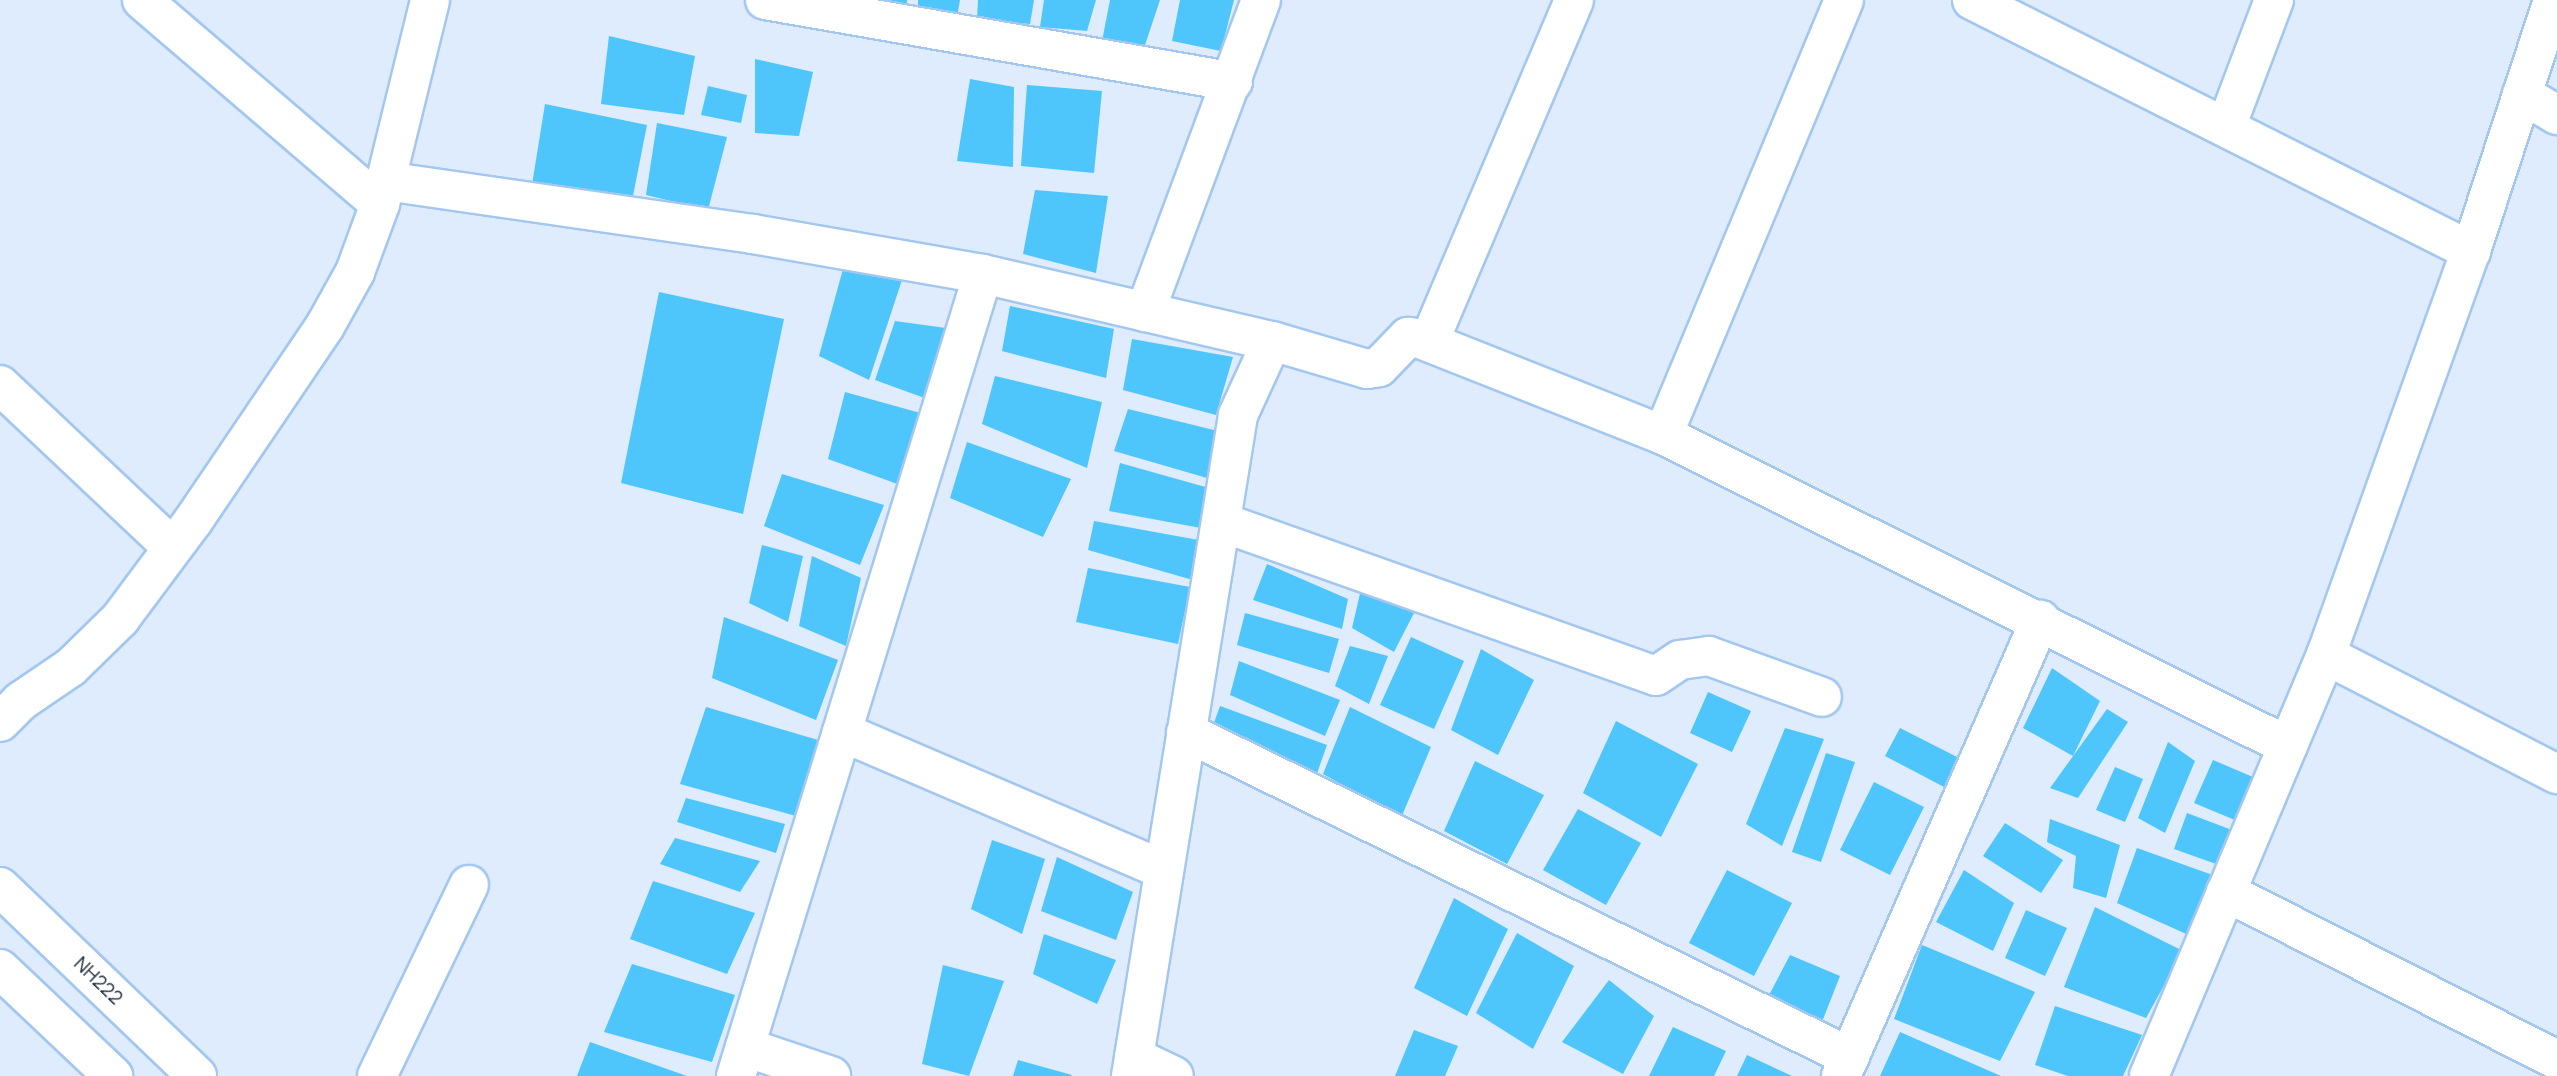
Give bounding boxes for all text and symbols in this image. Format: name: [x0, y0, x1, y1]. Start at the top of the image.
street label: NH222: [69, 952, 127, 1010]

